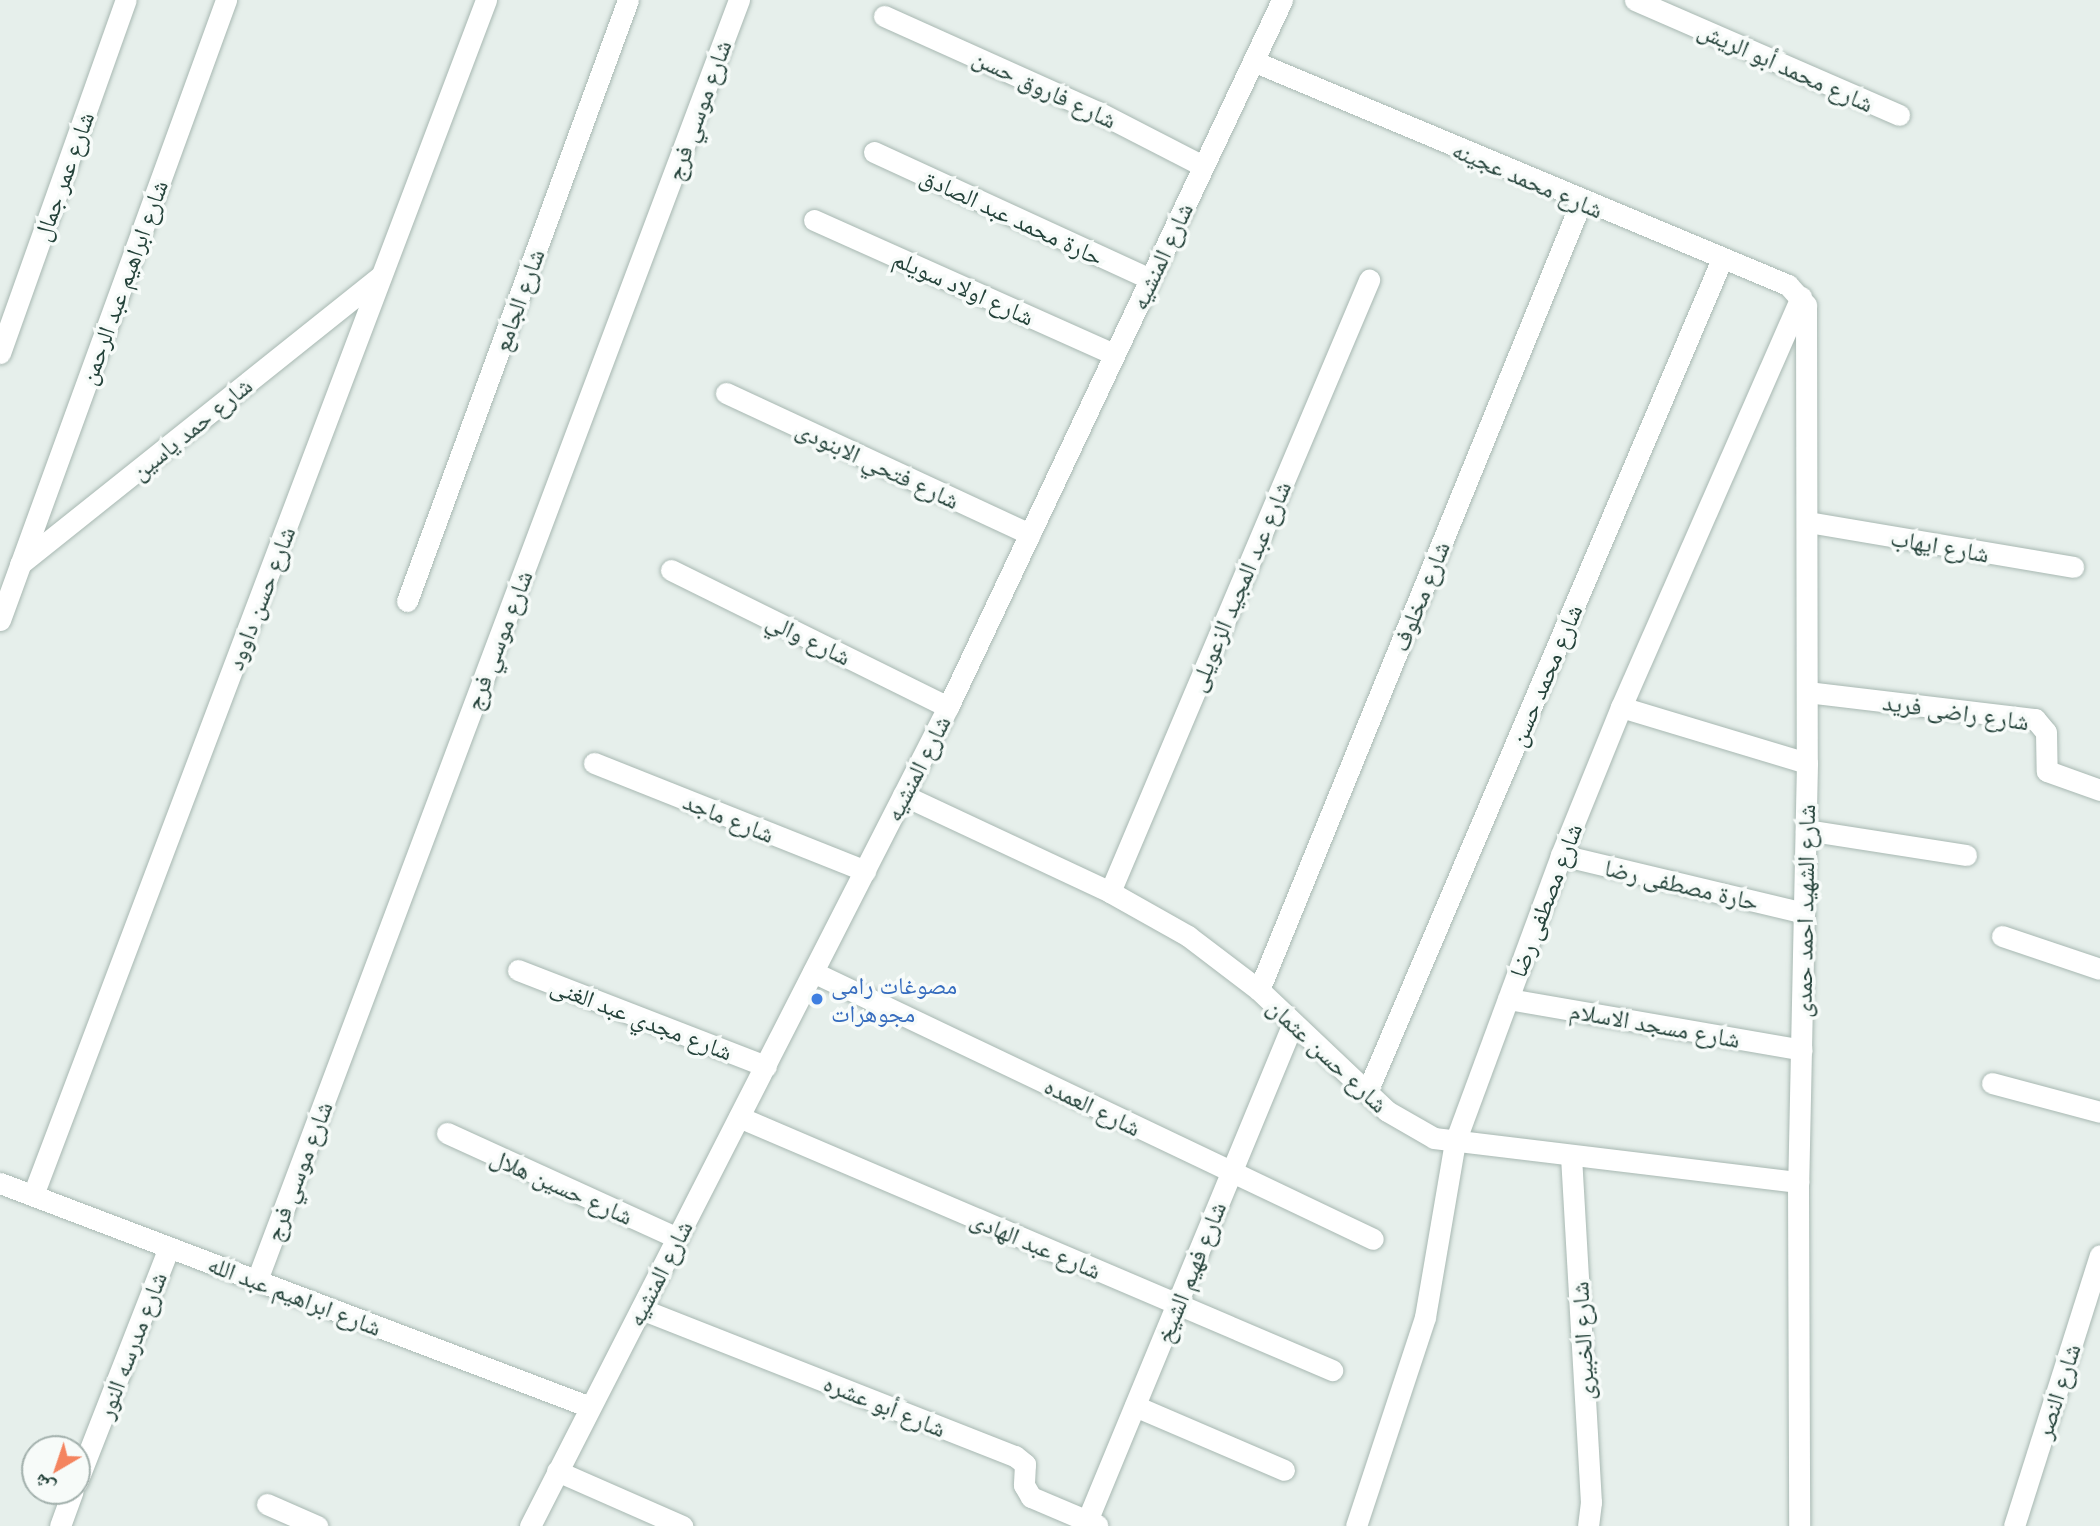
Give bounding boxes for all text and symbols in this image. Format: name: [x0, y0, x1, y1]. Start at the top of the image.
street label: شارع محمد أبو الريش: [1694, 14, 1878, 118]
street label: شارع موسي فرج: [659, 36, 737, 184]
street label: شارع فاروق حسن: [969, 42, 1121, 134]
street label: شارع عمر جمال: [26, 108, 100, 244]
street label: شارع محمد عجينه: [1448, 134, 1608, 224]
street label: حارة محمد عبد الصادق: [916, 161, 1108, 271]
street label: شارع ابراهيم عبد الرحمن: [73, 176, 173, 388]
street label: شارع المنشيه: [1124, 198, 1198, 314]
street label: شارع اولاد سويلم: [889, 243, 1039, 331]
street label: شارع الجامع: [486, 245, 550, 355]
street label: شارع حمد ياسين: [125, 370, 257, 486]
street label: شارع فتحي الابنودى: [792, 414, 964, 514]
street label: شارع عبد المجيد الزعويلى: [1182, 476, 1296, 696]
street label: شارع حسن داوود: [219, 522, 301, 674]
street label: شارع ايهاب: [1889, 522, 1991, 568]
street label: شارع مخلوف: [1385, 537, 1455, 655]
street label: شارع موسي فرج: [458, 566, 538, 714]
street label: شارع محمد حسن: [1502, 600, 1588, 750]
street label: شارع والي: [762, 605, 856, 671]
street label: شارع راضى فريد: [1881, 686, 2031, 736]
street label: شارع المنشيه: [878, 710, 956, 826]
street label: شارع ماجد: [679, 786, 779, 848]
street label: شارع الشهيد احمد حمدى: [1788, 804, 1820, 1018]
street label: شارع مصطفى رضا: [1502, 819, 1588, 981]
street label: حارة مصطفى رضا: [1602, 852, 1762, 916]
street label: شارع مجدي عبد الغنى: [547, 970, 737, 1066]
place label: مصوغات رامى مجوهرات: [831, 971, 957, 1027]
marker: مصوغات رامى مجوهرات: [809, 991, 825, 1007]
street label: شارع حسن عثمان: [1262, 992, 1394, 1118]
street label: شارع مسجد الاسلام: [1568, 995, 1742, 1053]
street label: شارع العمده: [1040, 1070, 1146, 1142]
street label: شارع موسي فرج: [258, 1097, 338, 1245]
street label: شارع حسين هلال: [486, 1142, 638, 1230]
street label: شارع فهيم الشيخ: [1149, 1197, 1231, 1347]
street label: شارع عبد الهادى: [966, 1204, 1106, 1284]
street label: شارع المنشيه: [620, 1215, 698, 1331]
street label: شارع ابراهيم عبد الله: [204, 1249, 386, 1341]
street label: شارع مدرسه النور: [90, 1268, 172, 1422]
street label: شارع الخبيرى: [1565, 1281, 1599, 1401]
street label: شارع النصر: [2028, 1340, 2086, 1442]
street label: شارع أبو عشره: [820, 1367, 950, 1443]
north arrow: [21, 1435, 91, 1505]
text: ش: [29, 1470, 59, 1500]

